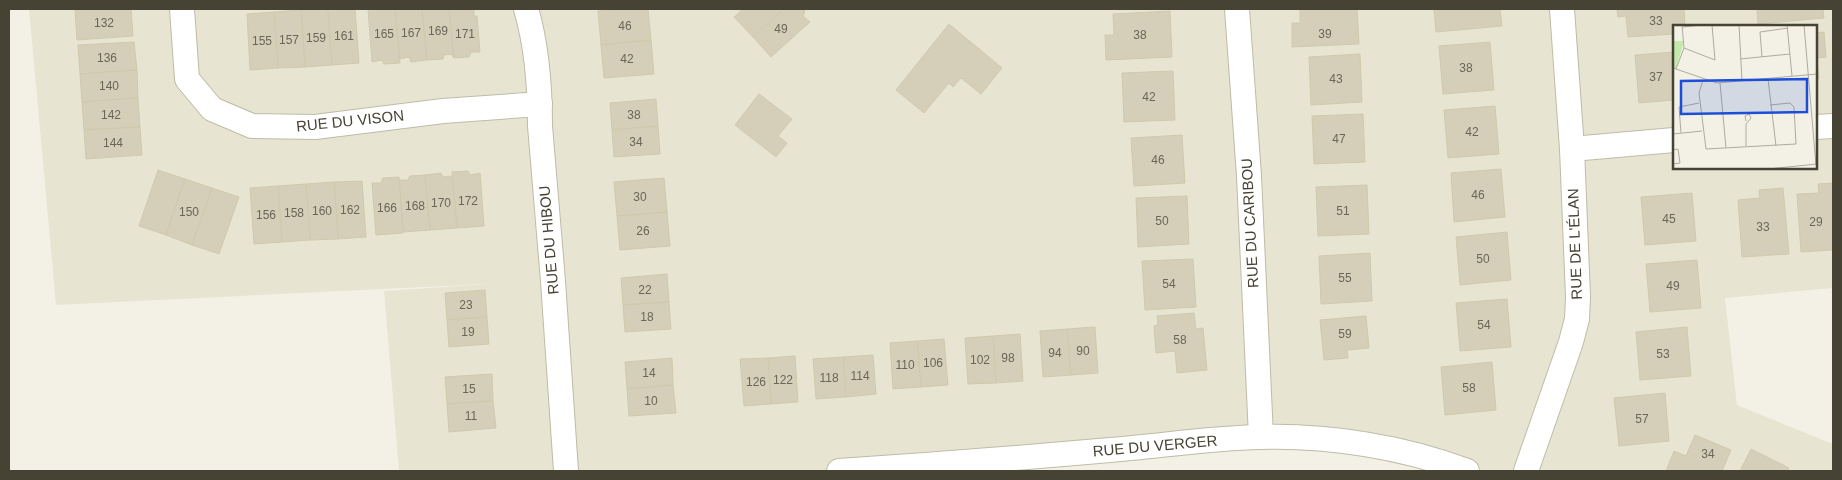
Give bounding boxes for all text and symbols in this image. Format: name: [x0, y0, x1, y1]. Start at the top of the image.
house number: 33: [1649, 14, 1663, 28]
house number: 132: [94, 16, 114, 30]
house number: 46: [618, 19, 632, 33]
house number: 49: [774, 22, 788, 36]
house number: 169: [428, 24, 448, 38]
inset map: [1673, 25, 1817, 169]
house number: 167: [401, 26, 421, 40]
house number: 165: [374, 27, 394, 41]
house number: 171: [455, 27, 475, 41]
house number: 39: [1318, 27, 1332, 41]
house number: 38: [1133, 28, 1147, 42]
house number: 161: [334, 29, 354, 43]
house number: 159: [306, 31, 326, 45]
house number: 157: [279, 33, 299, 47]
house number: 155: [252, 34, 272, 48]
house number: 136: [97, 51, 117, 65]
house number: 42: [620, 52, 634, 66]
house number: 38: [1459, 61, 1473, 75]
house number: 37: [1649, 70, 1663, 84]
house number: 43: [1329, 72, 1343, 86]
house number: 140: [99, 79, 119, 93]
house number: 42: [1142, 90, 1156, 104]
street label: RUE DU VISON: [295, 106, 405, 135]
house number: 142: [101, 108, 121, 122]
house number: 38: [627, 108, 641, 122]
house number: 42: [1465, 125, 1479, 139]
house number: 47: [1332, 132, 1346, 146]
house number: 34: [629, 135, 643, 149]
house number: 144: [103, 136, 123, 150]
house number: 46: [1151, 153, 1165, 167]
street label: RUE DU CARIBOU: [1238, 158, 1261, 288]
street label: RUE DU HIBOU: [535, 185, 562, 295]
house number: 46: [1471, 188, 1485, 202]
street label: RUE DE L'ÉLAN: [1564, 188, 1585, 300]
house number: 30: [633, 190, 647, 204]
house number: 172: [458, 194, 478, 208]
house number: 170: [431, 196, 451, 210]
house number: 168: [405, 199, 425, 213]
house number: 166: [377, 201, 397, 215]
house number: 162: [340, 203, 360, 217]
house number: 160: [312, 204, 332, 218]
house number: 51: [1336, 204, 1350, 218]
house number: 150: [179, 205, 199, 219]
house number: 158: [284, 206, 304, 220]
house number: 156: [256, 208, 276, 222]
house number: 45: [1662, 212, 1676, 226]
house number: 50: [1155, 214, 1169, 228]
house number: 29: [1809, 215, 1823, 229]
house number: 33: [1756, 220, 1770, 234]
house number: 26: [636, 224, 650, 238]
house number: 50: [1476, 252, 1490, 266]
house number: 55: [1338, 271, 1352, 285]
house number: 54: [1162, 277, 1176, 291]
house number: 49: [1666, 279, 1680, 293]
house number: 22: [638, 283, 652, 297]
house number: 23: [459, 298, 473, 312]
house number: 18: [640, 310, 654, 324]
house number: 54: [1477, 318, 1491, 332]
house number: 19: [461, 325, 475, 339]
house number: 59: [1338, 327, 1352, 341]
house number: 58: [1173, 333, 1187, 347]
house number: 90: [1076, 344, 1090, 358]
house number: 94: [1048, 346, 1062, 360]
house number: 53: [1656, 347, 1670, 361]
house number: 98: [1001, 351, 1015, 365]
house number: 102: [970, 353, 990, 367]
house number: 106: [923, 356, 943, 370]
house number: 110: [895, 358, 915, 372]
house number: 14: [642, 366, 656, 380]
house number: 114: [850, 369, 870, 383]
house number: 118: [819, 371, 839, 385]
house number: 122: [773, 373, 793, 387]
house number: 126: [746, 375, 766, 389]
house number: 58: [1462, 381, 1476, 395]
house number: 15: [462, 382, 476, 396]
house number: 10: [644, 394, 658, 408]
house number: 11: [465, 409, 478, 423]
house number: 57: [1635, 412, 1649, 426]
street label: RUE DU VERGER: [1092, 432, 1218, 459]
house number: 34: [1701, 447, 1715, 461]

